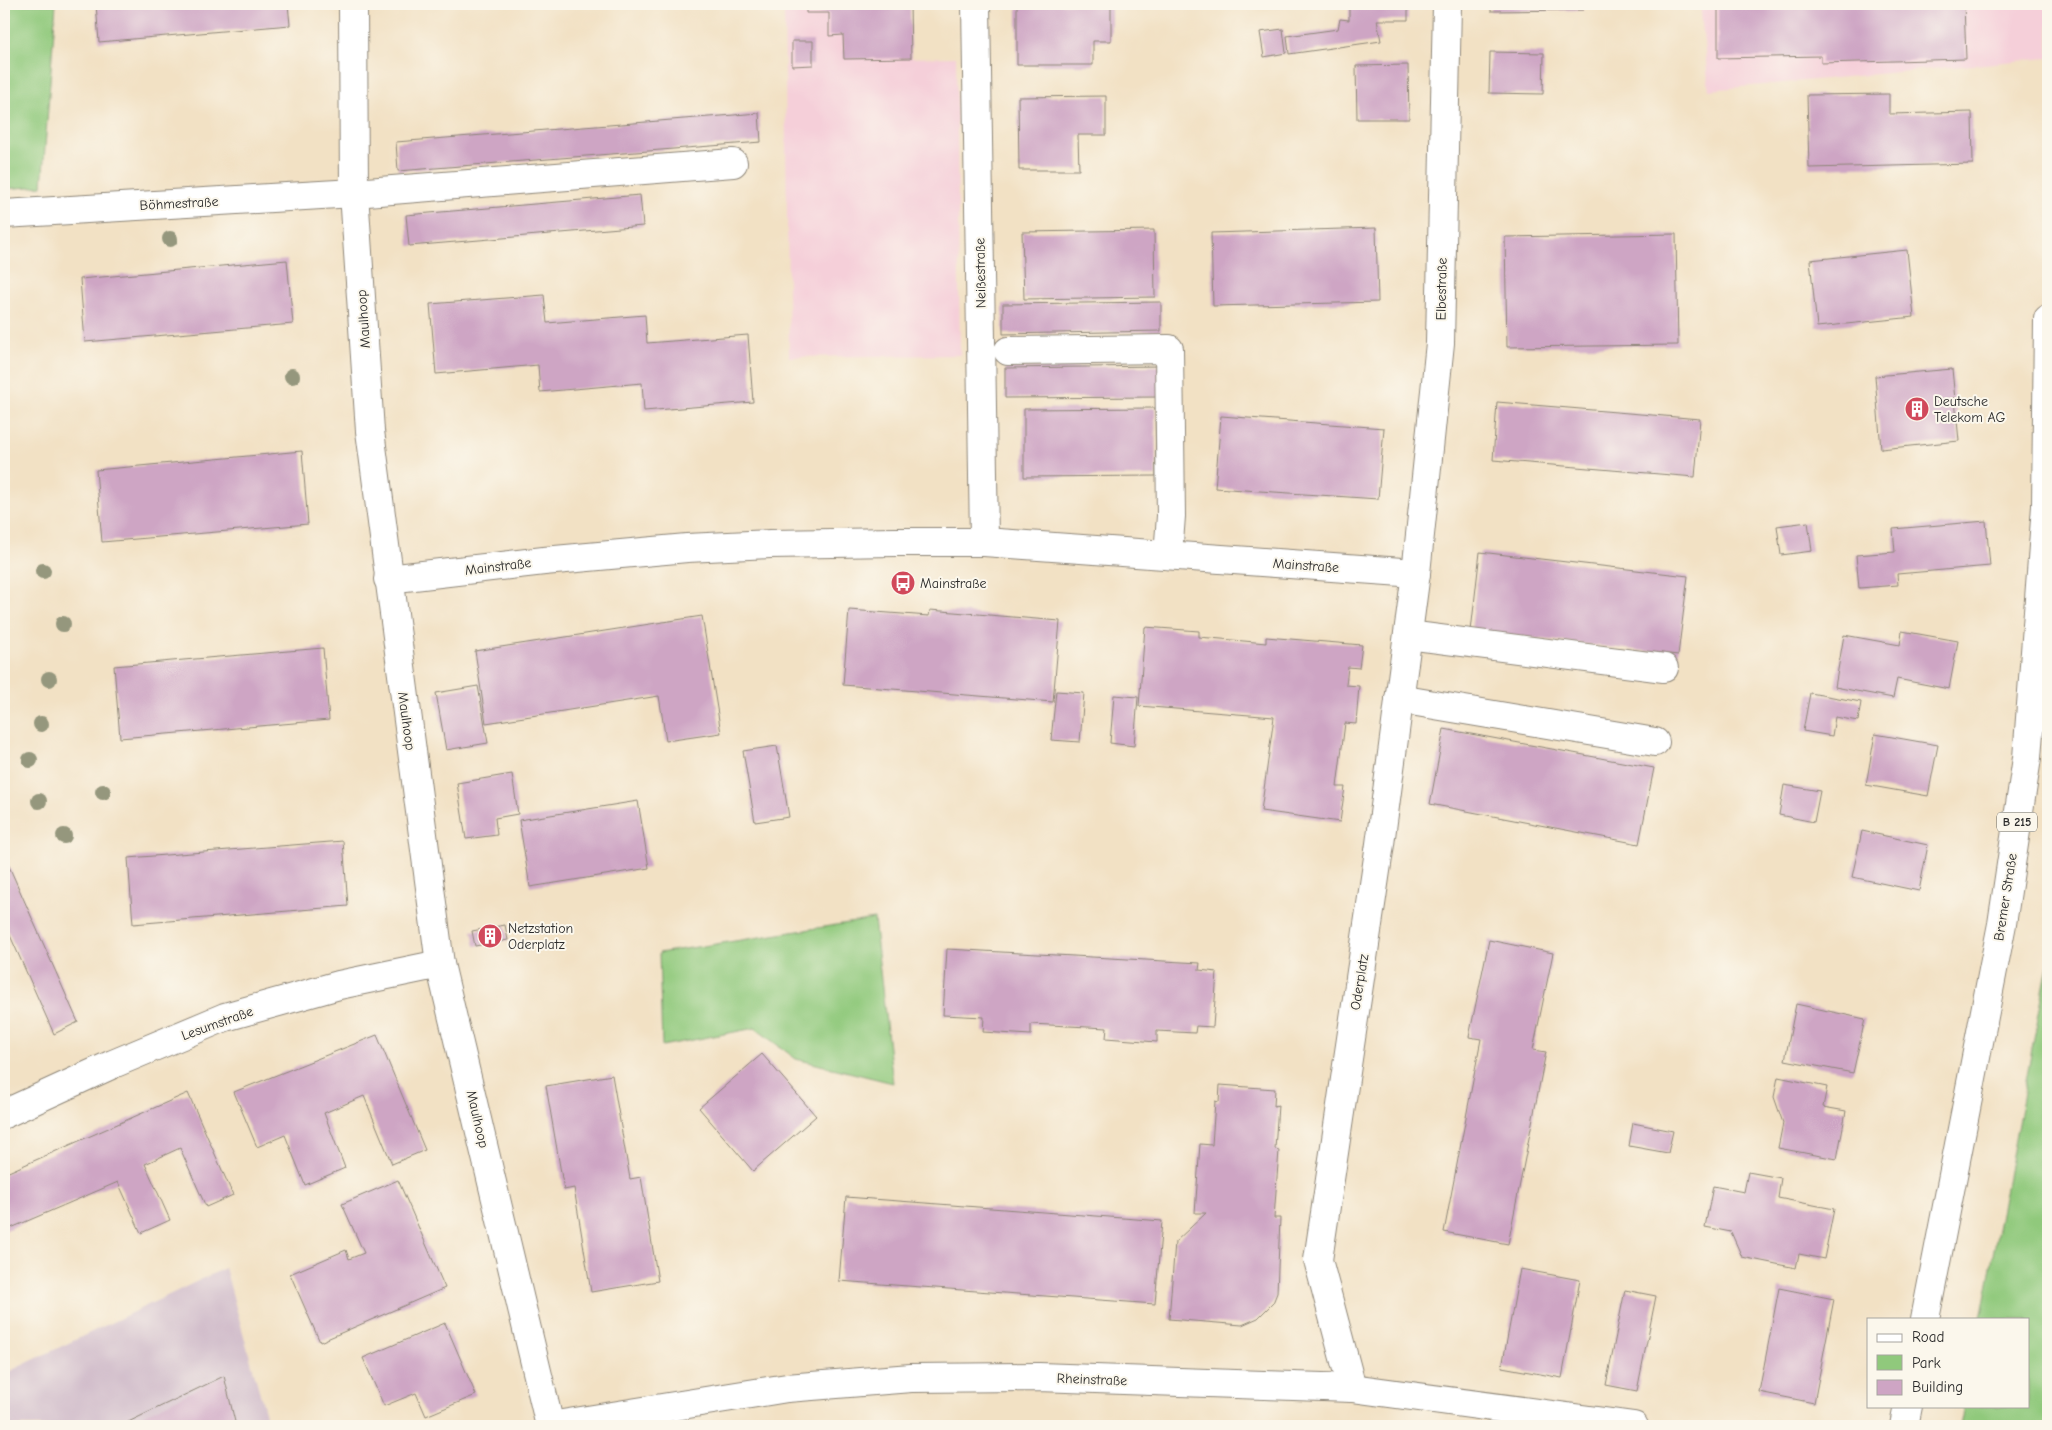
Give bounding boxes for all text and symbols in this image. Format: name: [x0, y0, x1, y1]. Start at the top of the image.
street label: Böhmestraße: [139, 193, 219, 214]
street label: Neißestraße: [971, 238, 990, 308]
street label: Elbestraße: [1432, 257, 1451, 321]
street label: Maulhoop: [353, 289, 374, 349]
place label: Deutsche Telekom AG: [1934, 393, 2006, 426]
building icon: Deutsche Telekom AG: [1904, 396, 1930, 422]
street label: Mainstraße: [464, 554, 532, 579]
street label: Mainstraße: [1272, 555, 1340, 576]
bus stop icon: Mainstraße: [890, 570, 916, 596]
place label: Mainstraße: [920, 575, 987, 592]
street label: Maulhoop: [394, 691, 419, 751]
road number: B 215: [1997, 812, 2037, 832]
street label: Bremer Straße: [1990, 852, 2021, 942]
place label: Netzstation Oderplatz: [508, 920, 573, 953]
building icon: Netzstation Oderplatz: [477, 923, 503, 949]
street label: Oderplatz: [1347, 953, 1372, 1011]
street label: Lesumstraße: [179, 1003, 255, 1044]
street label: Maulhoop: [463, 1088, 492, 1150]
legend: [1867, 1318, 2030, 1408]
text: Road: [1912, 1328, 1944, 1346]
text: Park: [1912, 1354, 1941, 1372]
street label: Rheinstraße: [1056, 1370, 1128, 1389]
text: Building: [1912, 1378, 1963, 1396]

